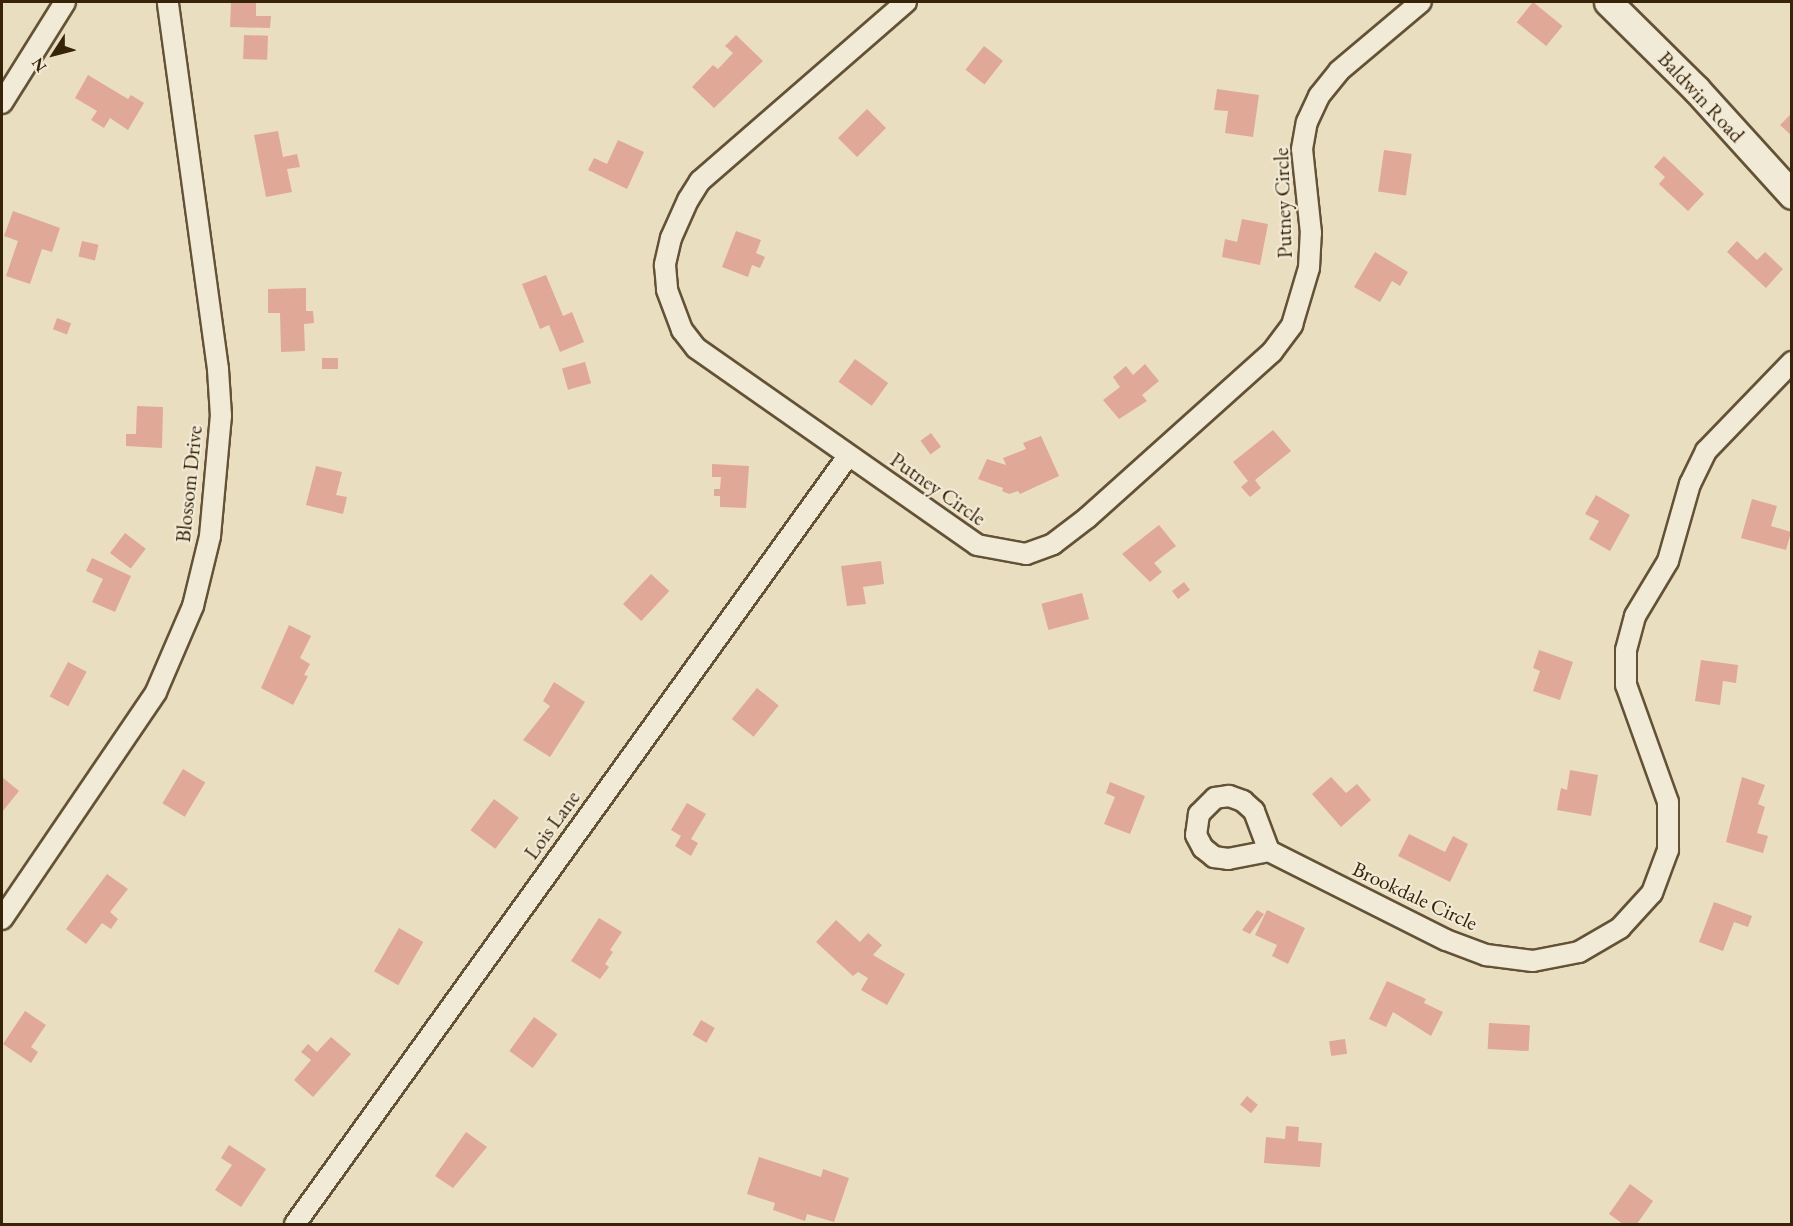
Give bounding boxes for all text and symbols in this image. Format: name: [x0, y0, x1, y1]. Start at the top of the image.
north arrow: [24, 24, 84, 84]
street label: Baldwin Road: [1653, 46, 1749, 148]
text: N: [27, 53, 51, 76]
street label: Putney Circle: [1268, 147, 1298, 259]
street label: Blossom Drive: [170, 424, 208, 544]
street label: Putney Circle: [885, 447, 991, 531]
street label: Lois Lane: [519, 786, 585, 864]
street label: Brookdale Circle: [1349, 856, 1481, 936]

